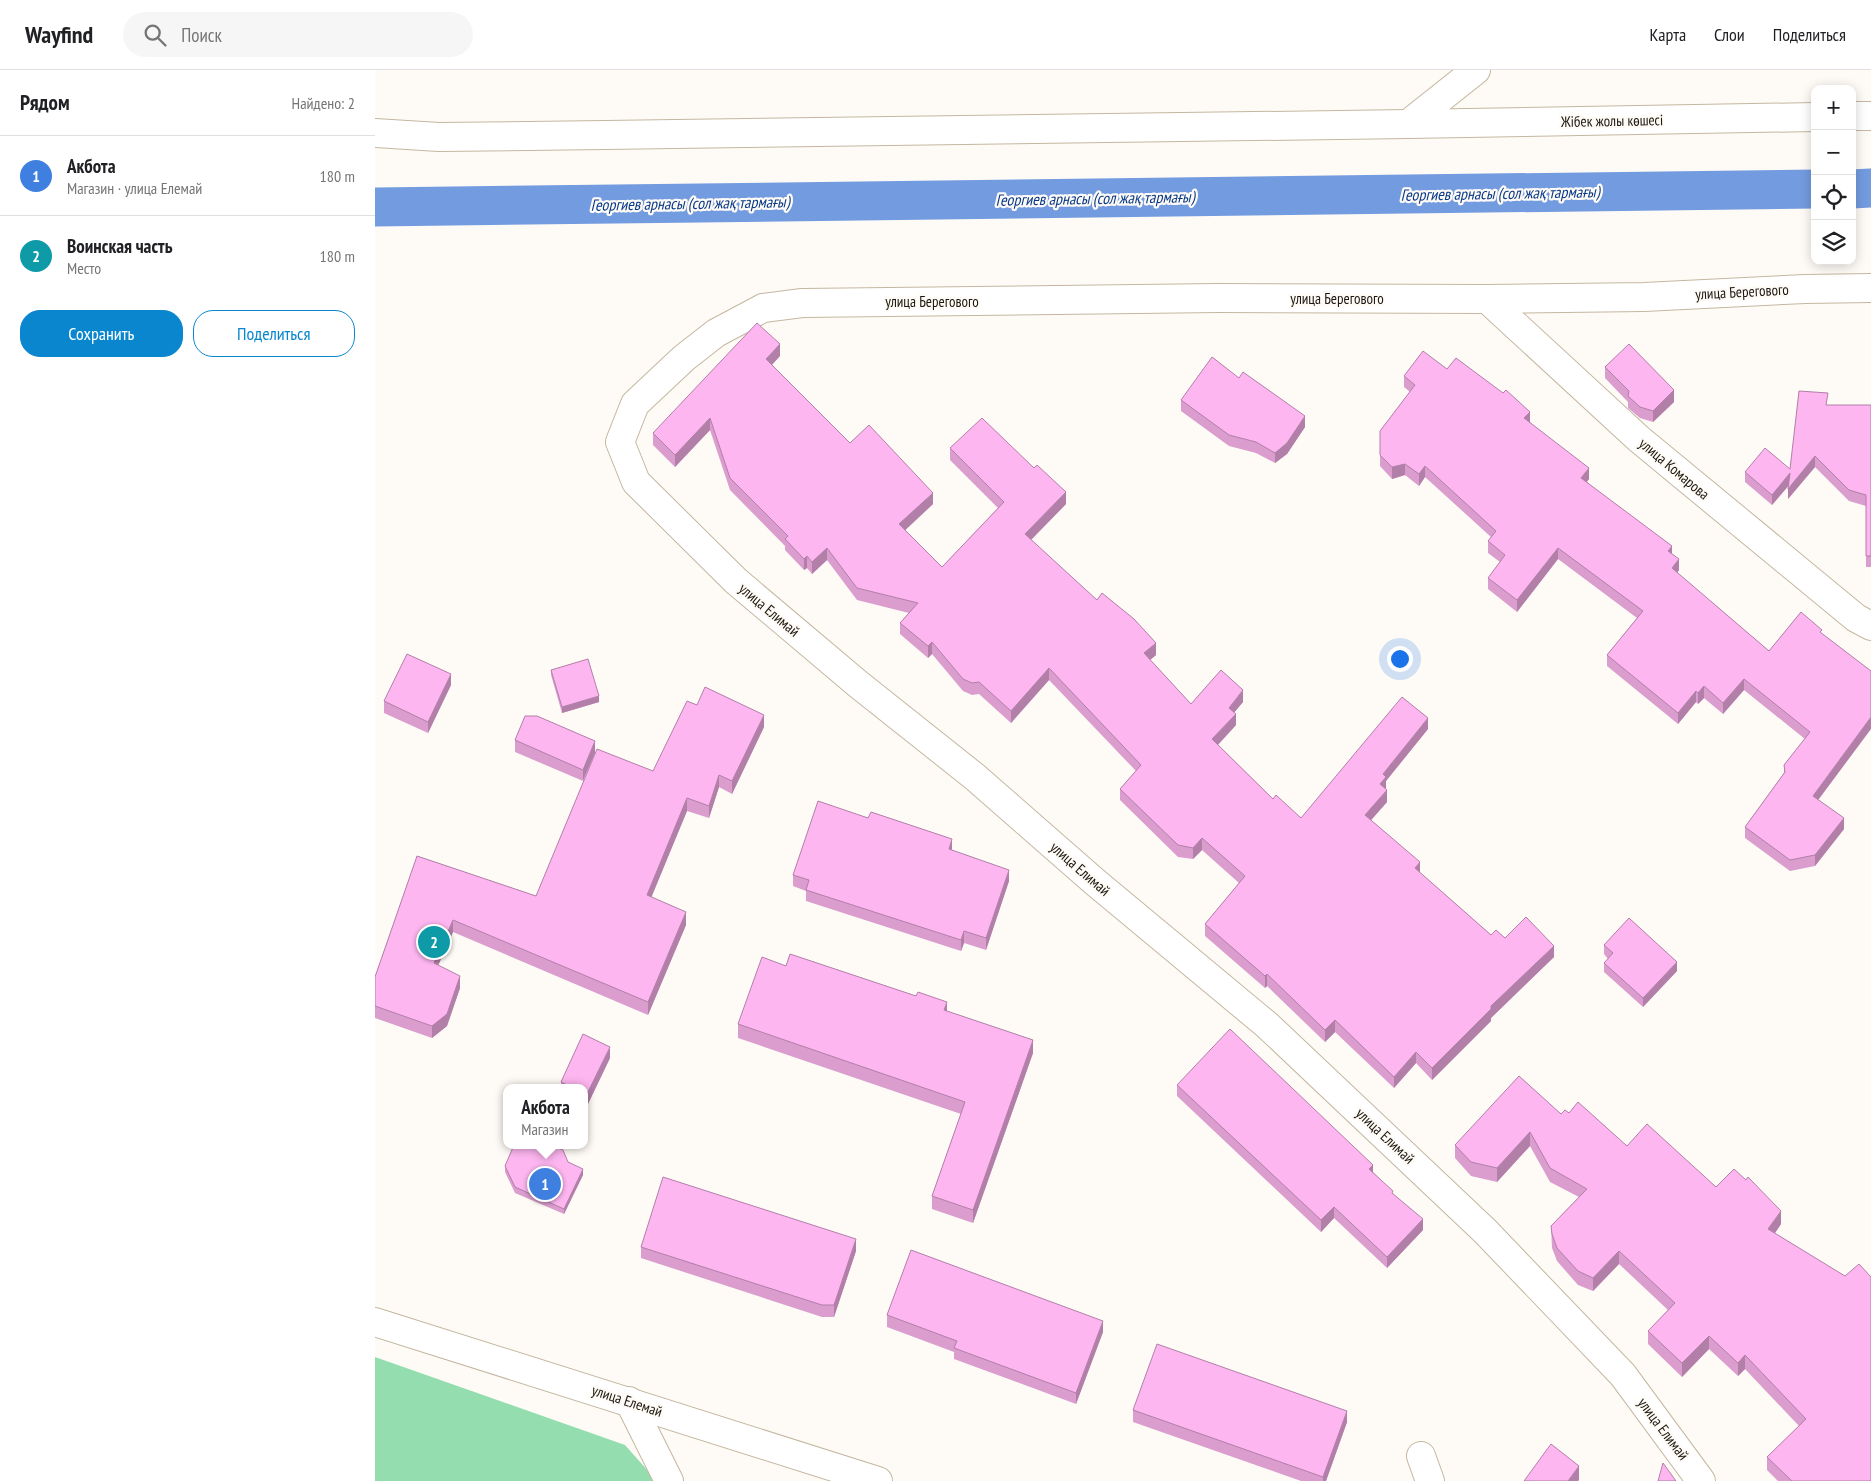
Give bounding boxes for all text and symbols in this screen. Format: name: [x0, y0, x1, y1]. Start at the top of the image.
search box: [123, 12, 473, 57]
text: Wayfind: [25, 19, 93, 50]
icon: search: [141, 21, 169, 49]
text: Поиск: [181, 23, 222, 47]
text: Карта: [1649, 23, 1686, 46]
text: Слои: [1714, 23, 1745, 46]
text: Поделиться: [1773, 23, 1846, 46]
map controls: [1811, 85, 1856, 265]
button: +: [1811, 85, 1856, 130]
text: Рядом: [20, 89, 70, 116]
text: Найдено: 2: [292, 93, 355, 113]
street label: Жібек жолы көшесі: [1560, 110, 1663, 131]
button: −: [1811, 130, 1856, 175]
text: Акбота: [67, 154, 116, 178]
text: 1: [32, 166, 40, 186]
text: 180 m: [320, 166, 355, 186]
button: locate: [1811, 175, 1856, 220]
text: Магазин · улица Елемай: [67, 178, 202, 198]
water label: Георгиев арнасы (сол жақ тармағы): [1401, 181, 1602, 205]
water label: Георгиев арнасы (сол жақ тармағы): [996, 186, 1197, 210]
water label: Георгиев арнасы (сол жақ тармағы): [591, 191, 792, 215]
button: layers: [1811, 220, 1856, 265]
text: Воинская часть: [67, 234, 172, 258]
text: 2: [32, 246, 40, 266]
text: 180 m: [320, 246, 355, 266]
text: Место: [67, 258, 101, 278]
street label: улица Берегового: [1695, 280, 1789, 303]
street label: улица Берегового: [1290, 289, 1384, 308]
street label: улица Берегового: [885, 292, 979, 311]
button: Сохранить: [20, 310, 183, 357]
button: Поделиться: [193, 310, 355, 357]
street label: улица Комарова: [1635, 434, 1713, 504]
street label: улица Елимай: [735, 579, 804, 641]
your location: [1387, 646, 1413, 672]
street label: улица Елимай: [1046, 837, 1114, 900]
pin: 2: [418, 923, 450, 961]
popup: [503, 1084, 588, 1149]
text: Акбота: [521, 1095, 570, 1119]
street label: улица Елимай: [1352, 1104, 1419, 1168]
text: Магазин: [521, 1119, 569, 1139]
pin: 1: [529, 1165, 561, 1203]
street label: улица Елемай: [589, 1380, 665, 1421]
street label: улица Елимай: [1634, 1394, 1693, 1464]

